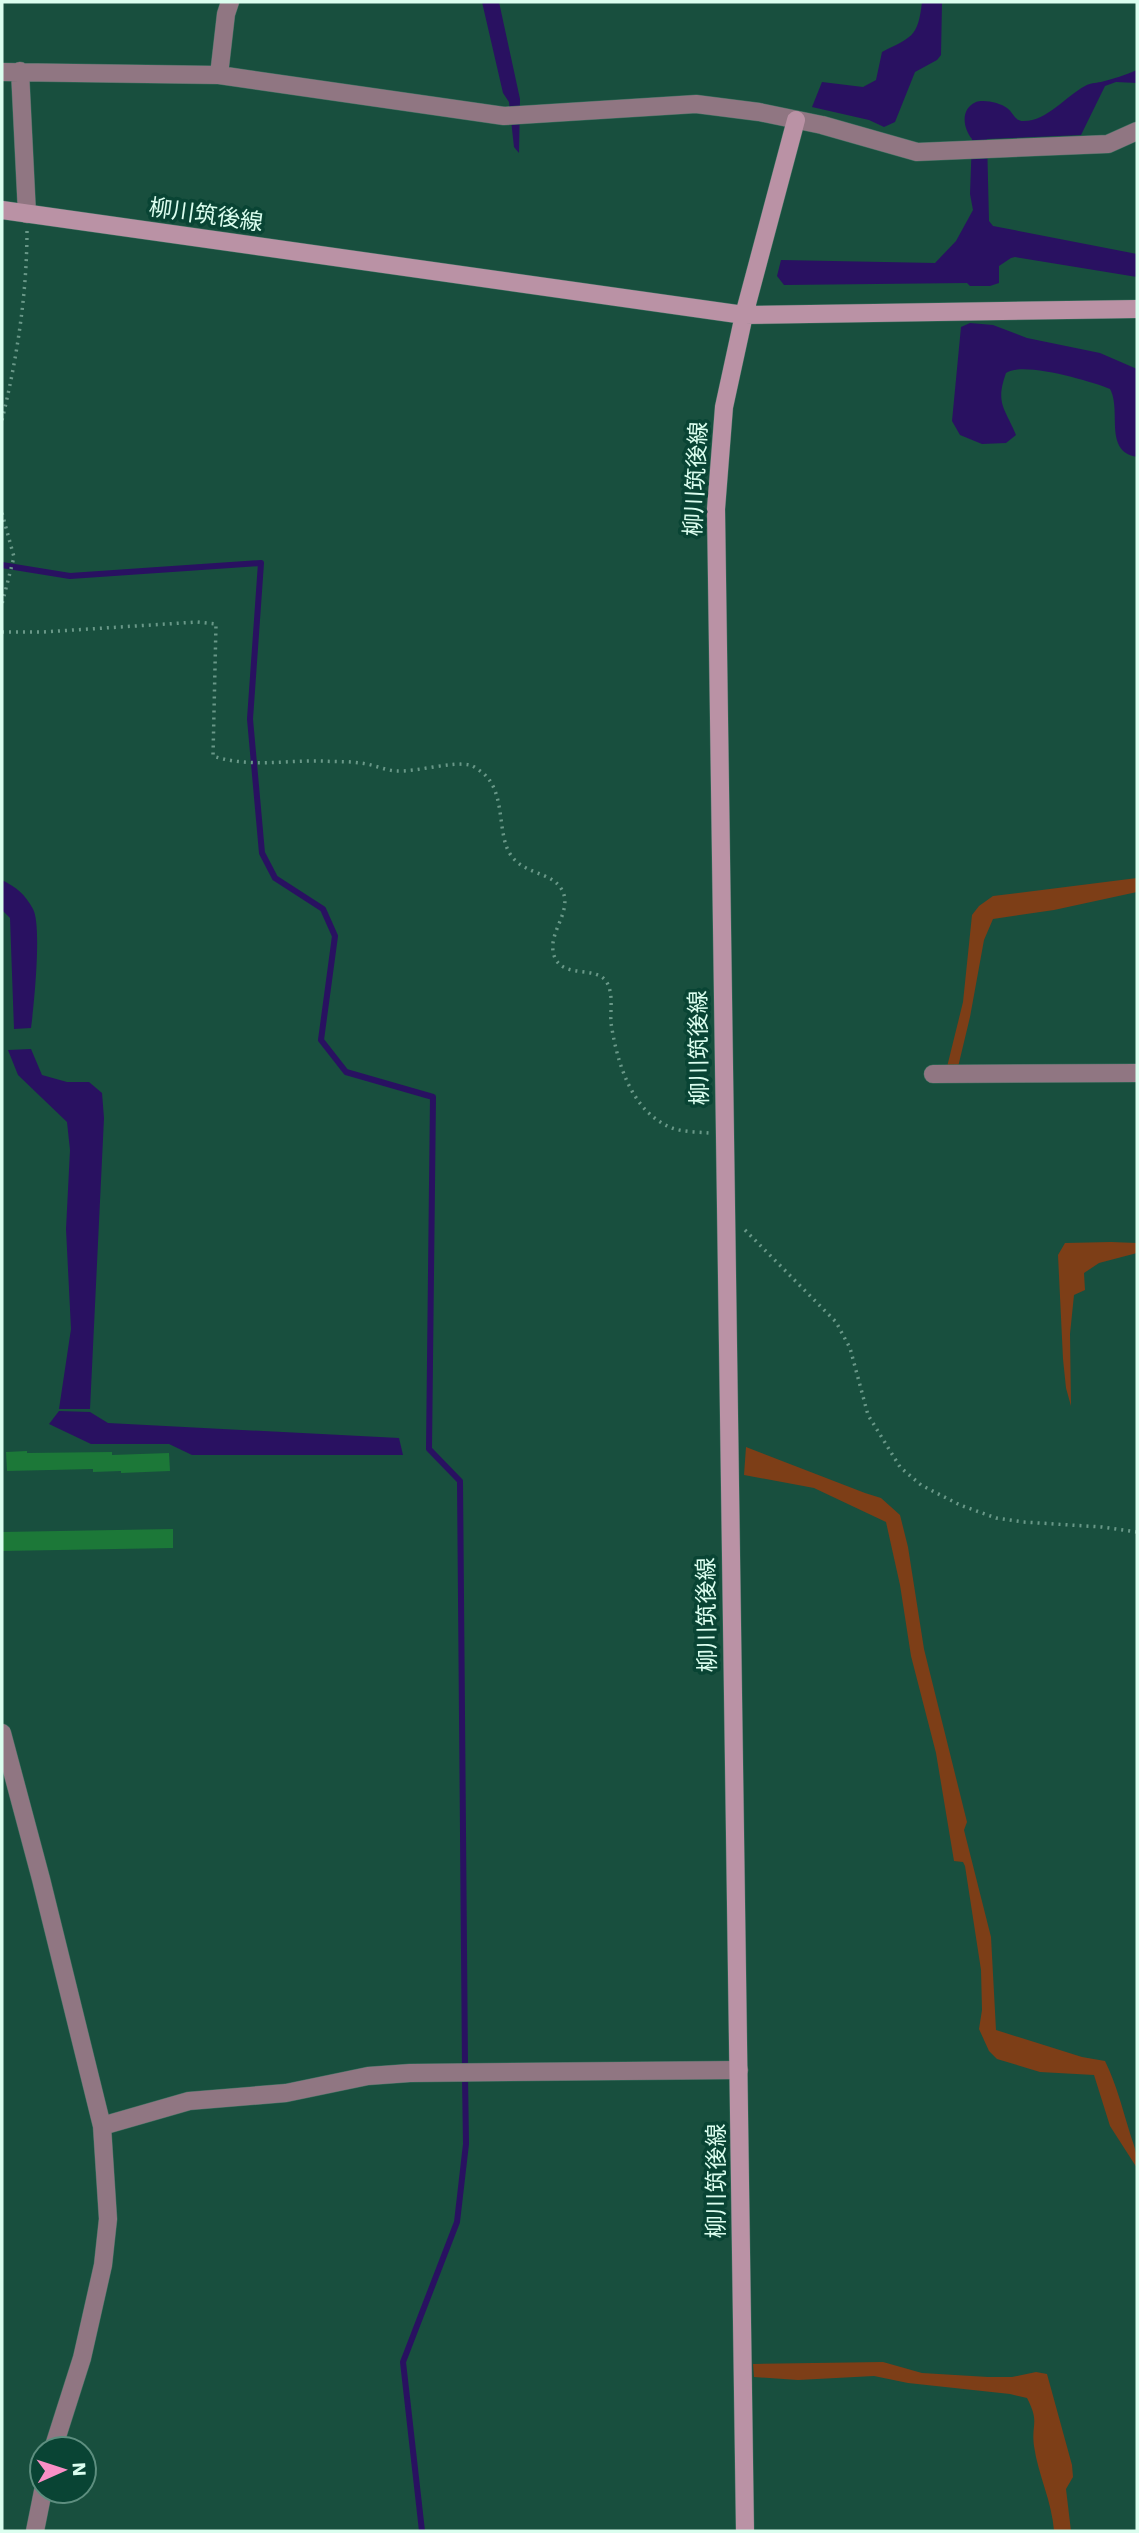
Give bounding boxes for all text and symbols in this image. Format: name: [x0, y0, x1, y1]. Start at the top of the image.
street label: 柳川筑後線: [147, 194, 265, 236]
street label: 柳川筑後線: [680, 421, 712, 537]
street label: 柳川筑後線: [684, 990, 714, 1106]
street label: 柳川筑後線: [692, 1557, 722, 1673]
street label: 柳川筑後線: [703, 2124, 730, 2239]
north arrow: [28, 2435, 98, 2505]
text: N: [68, 2461, 91, 2477]

